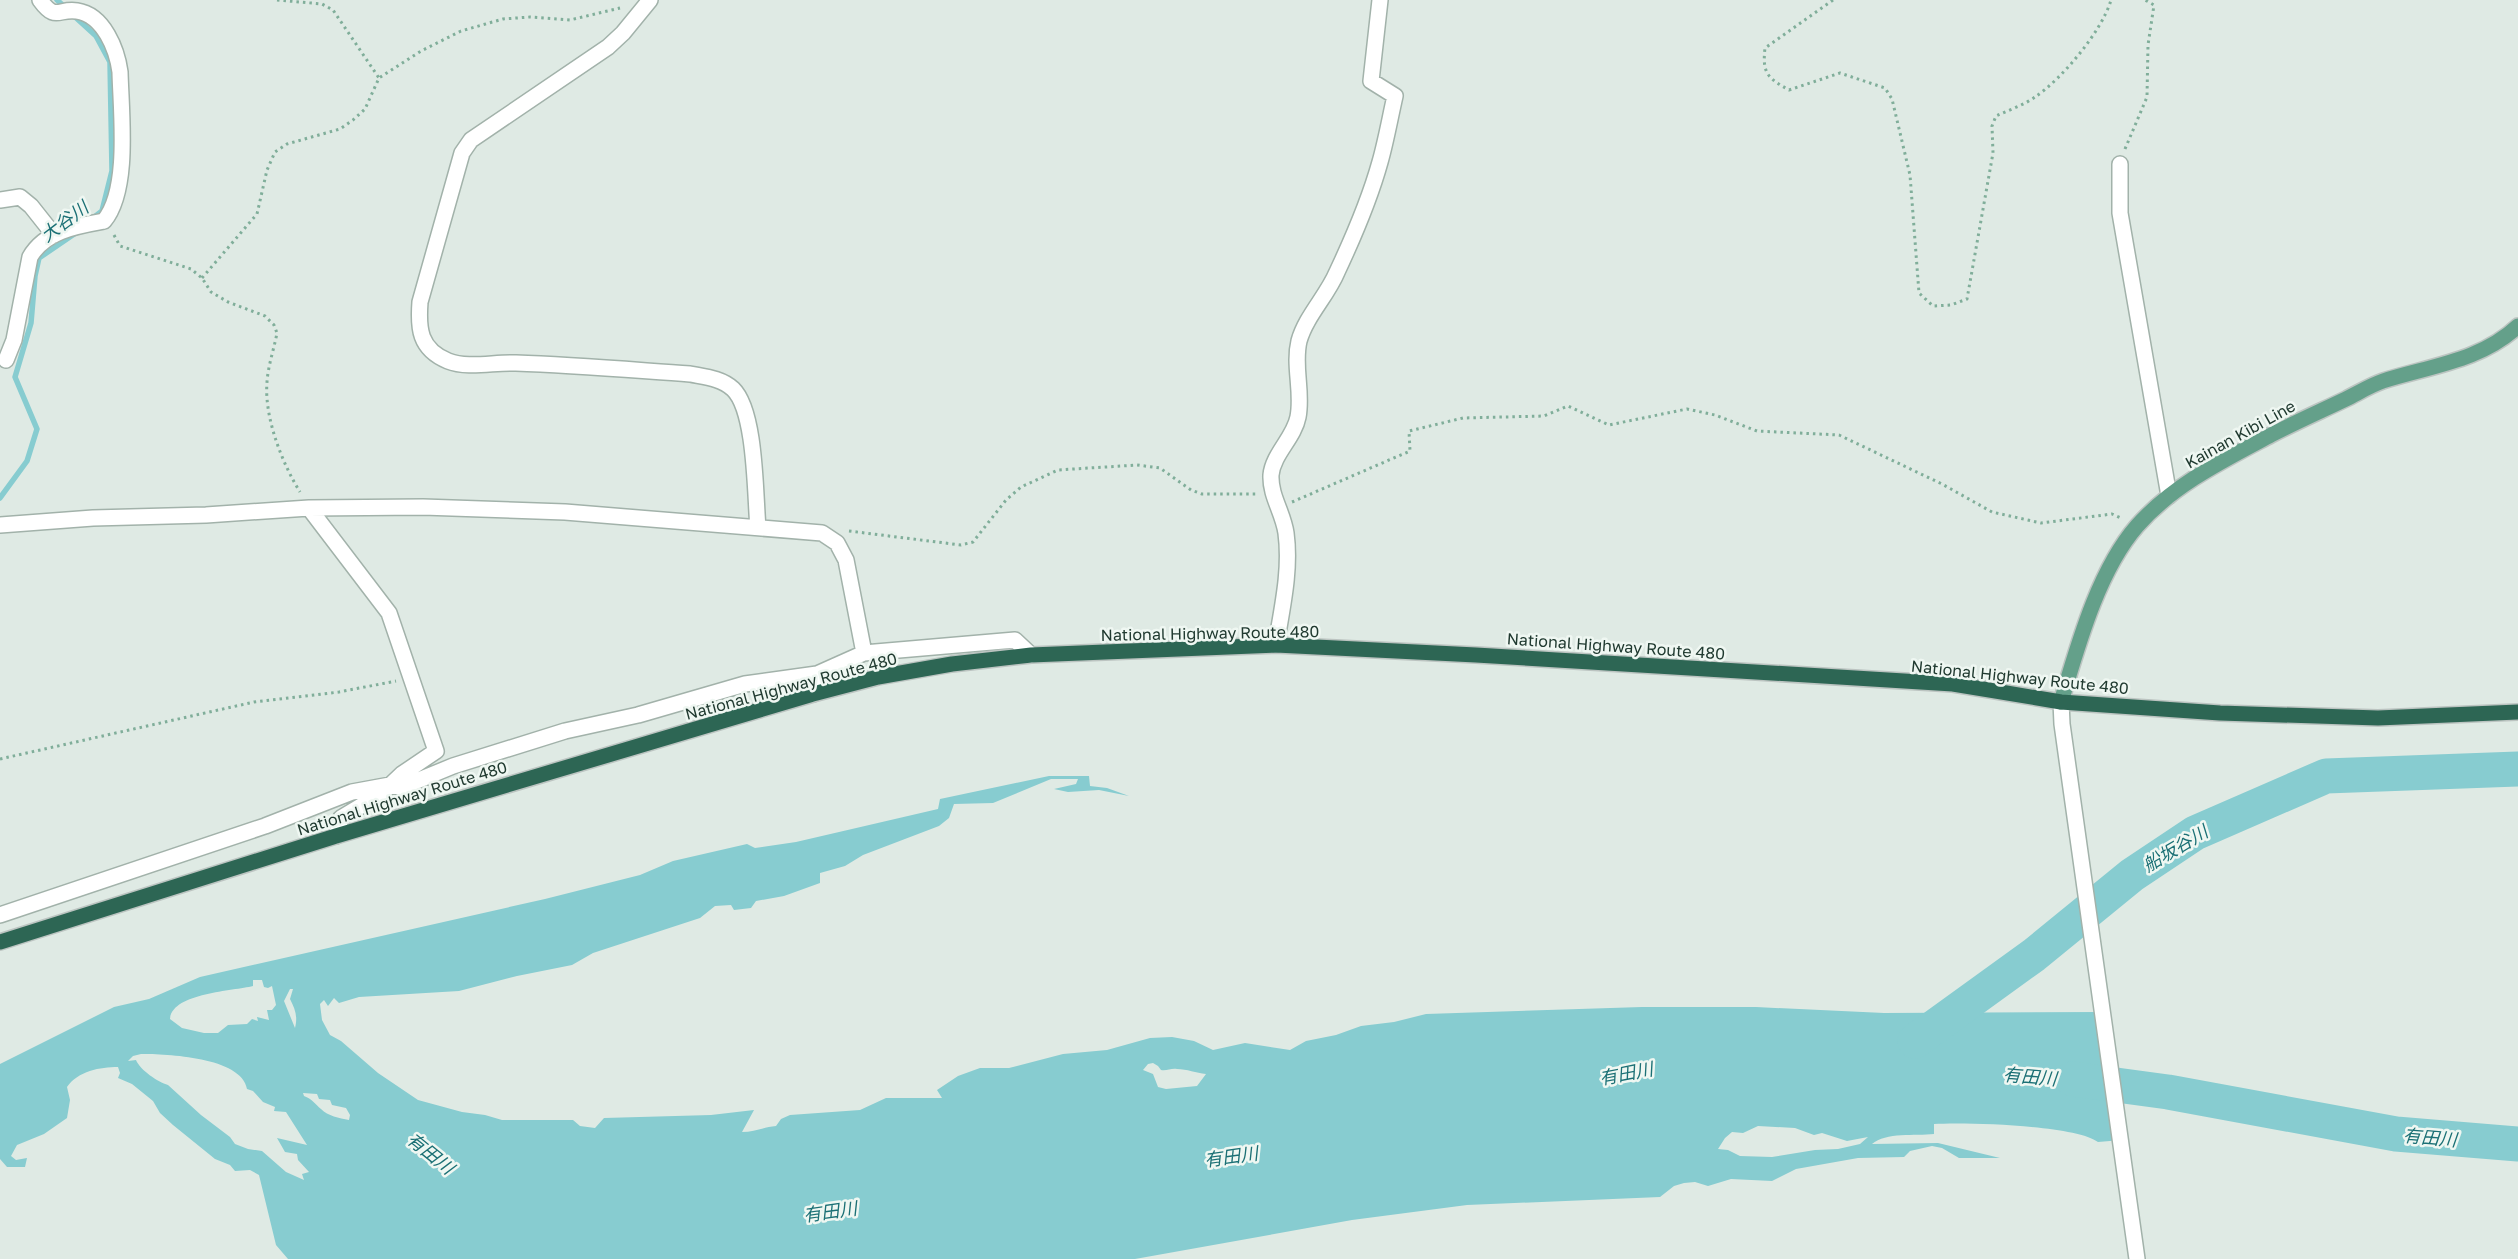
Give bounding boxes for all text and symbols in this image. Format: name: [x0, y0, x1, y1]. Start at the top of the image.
water label: 大谷川: [36, 195, 94, 246]
street label: Kainan Kibi Line: [2181, 395, 2299, 473]
street label: National Highway Route 480: [1100, 621, 1320, 645]
street label: National Highway Route 480: [1506, 628, 1726, 664]
street label: National Highway Route 480: [683, 648, 899, 724]
street label: National Highway Route 480: [1910, 656, 2130, 698]
street label: National Highway Route 480: [294, 756, 510, 840]
water label: 船坂谷川: [2138, 819, 2213, 876]
water label: 有田川: [1597, 1057, 1657, 1089]
water label: 有田川: [2002, 1063, 2060, 1089]
water label: 有田川: [2402, 1124, 2460, 1150]
water label: 有田川: [403, 1127, 460, 1180]
water label: 有田川: [1203, 1141, 1261, 1171]
water label: 有田川: [802, 1196, 860, 1226]

